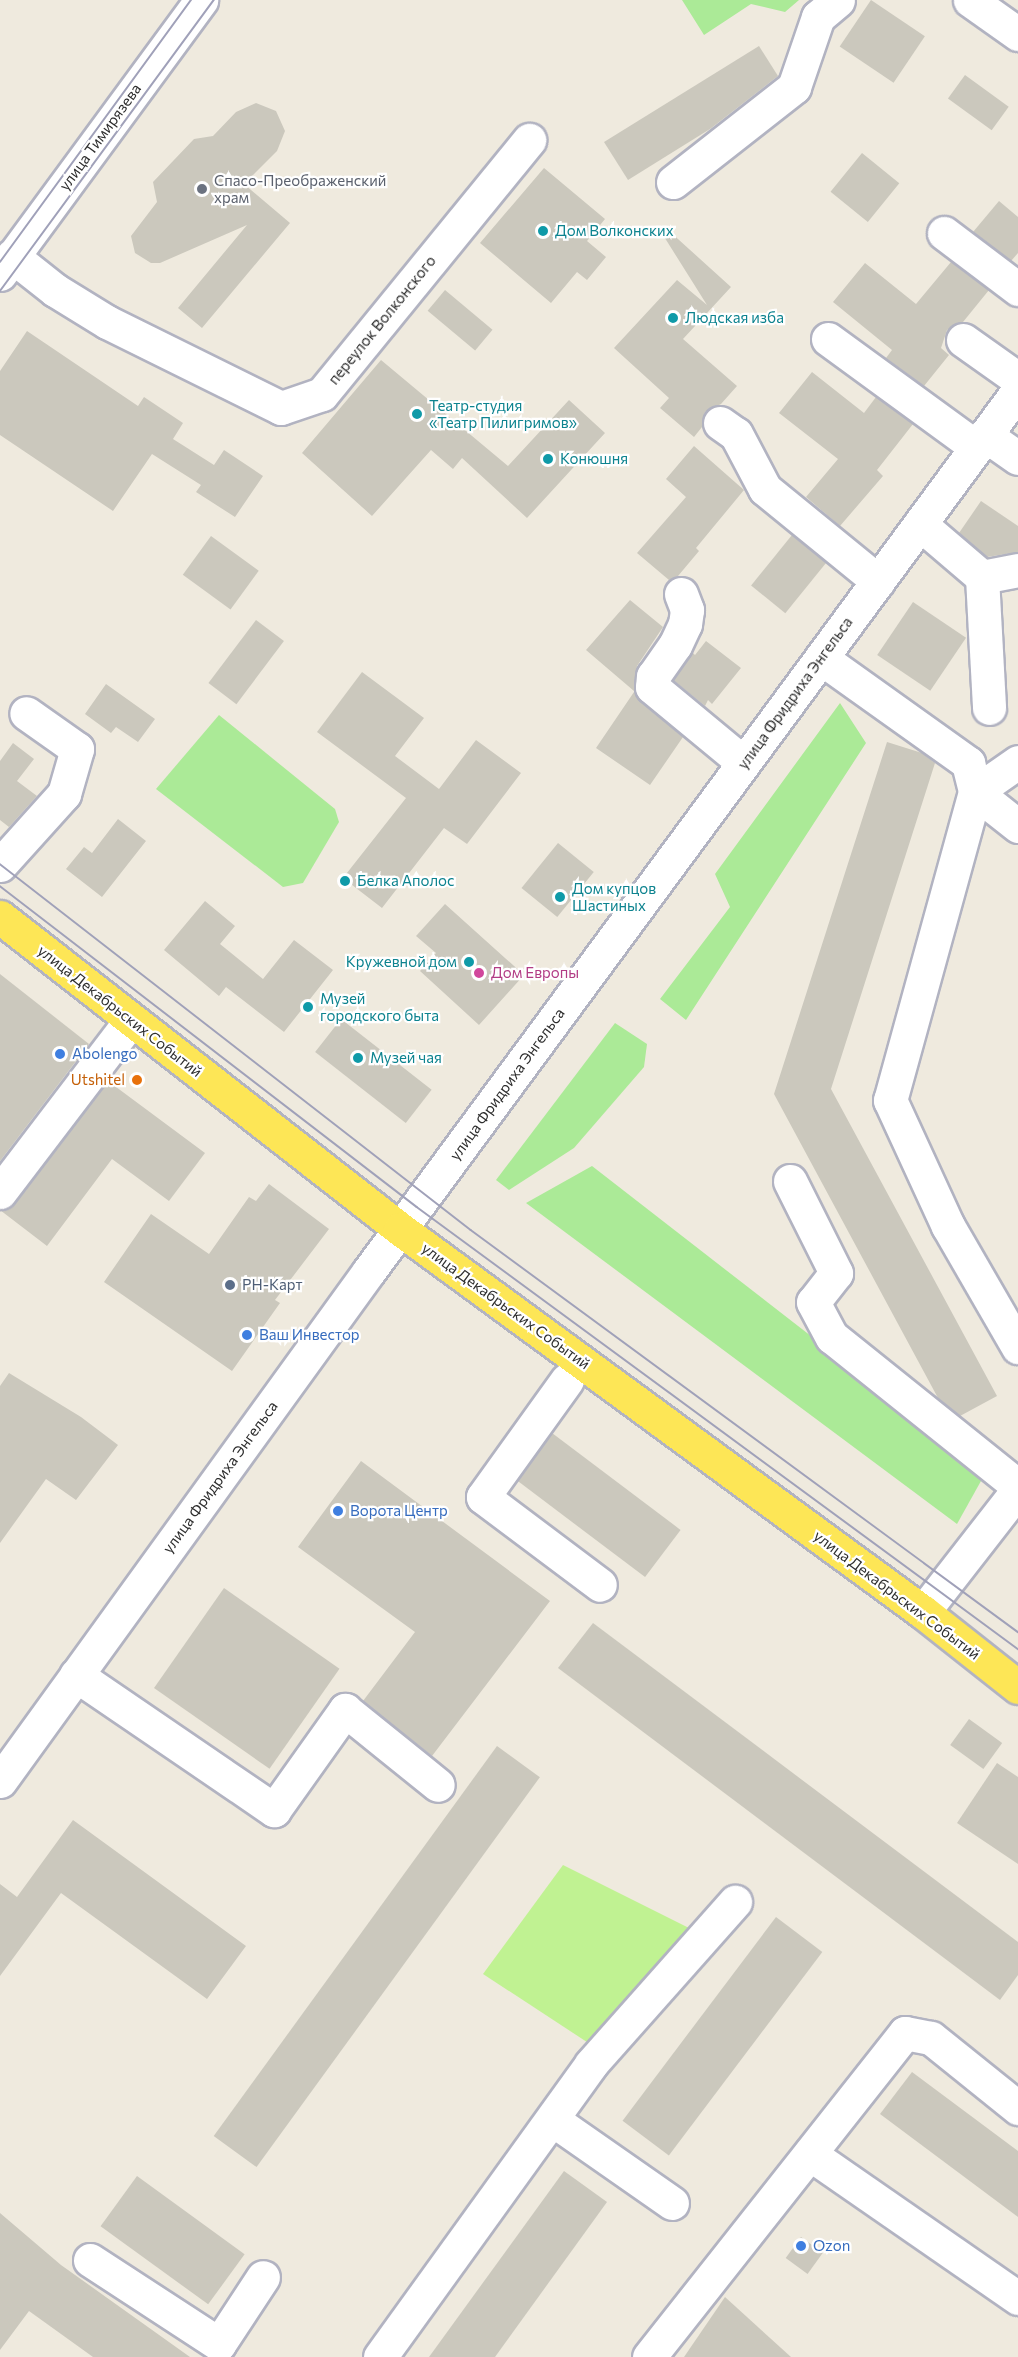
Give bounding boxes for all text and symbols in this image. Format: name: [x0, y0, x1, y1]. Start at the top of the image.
street label: улица Тимирязева: [55, 80, 145, 194]
place label: Спасо-Преображенский храм: [214, 171, 386, 206]
marker: Спасо-Преображенский храм: [195, 182, 209, 196]
place label: Дом Волконских: [555, 222, 674, 240]
marker: Дом Волконских: [536, 224, 550, 238]
street label: переулок Волконского: [324, 252, 440, 388]
place label: Людская изба: [685, 309, 784, 327]
marker: Людская изба: [666, 311, 680, 325]
place label: Театр-студия «Театр Пилигримов»: [429, 396, 577, 431]
marker: Театр-студия «Театр Пилигримов»: [410, 407, 424, 421]
place label: Конюшня: [560, 450, 628, 468]
marker: Конюшня: [541, 452, 555, 466]
street label: улица Фридриха Энгельса: [734, 613, 856, 773]
place label: Белка Аполос: [357, 872, 454, 890]
marker: Белка Аполос: [338, 874, 352, 888]
place label: Дом купцов Шастиных: [572, 879, 656, 914]
marker: Дом купцов Шастиных: [553, 890, 567, 904]
street label: улица Декабрьских Событий: [34, 941, 206, 1081]
place label: Кружевной дом: [346, 953, 457, 971]
marker: Кружевной дом: [462, 955, 476, 969]
place label: Дом Европы: [491, 964, 579, 982]
marker: Дом Европы: [472, 966, 486, 980]
place label: Музей городского быта: [320, 989, 439, 1024]
marker: Музей городского быта: [301, 1000, 315, 1014]
street label: улица Фридриха Энгельса: [446, 1004, 568, 1164]
place label: Abolengo: [72, 1045, 137, 1063]
marker: Abolengo: [53, 1047, 67, 1061]
place label: Музей чая: [370, 1049, 442, 1067]
marker: Музей чая: [351, 1051, 365, 1065]
place label: Utshitel: [71, 1071, 125, 1089]
marker: Utshitel: [130, 1073, 144, 1087]
street label: улица Декабрьских Событий: [418, 1239, 594, 1373]
place label: РН-Карт: [242, 1276, 303, 1294]
marker: РН-Карт: [223, 1278, 237, 1292]
place label: Ваш Инвестор: [259, 1326, 360, 1344]
marker: Ваш Инвестор: [240, 1328, 254, 1342]
street label: улица Фридриха Энгельса: [159, 1397, 281, 1557]
place label: Ворота Центр: [350, 1502, 448, 1520]
marker: Ворота Центр: [331, 1504, 345, 1518]
street label: улица Декабрьских Событий: [810, 1527, 984, 1663]
place label: Ozon: [813, 2237, 850, 2255]
marker: Ozon: [794, 2239, 808, 2253]

